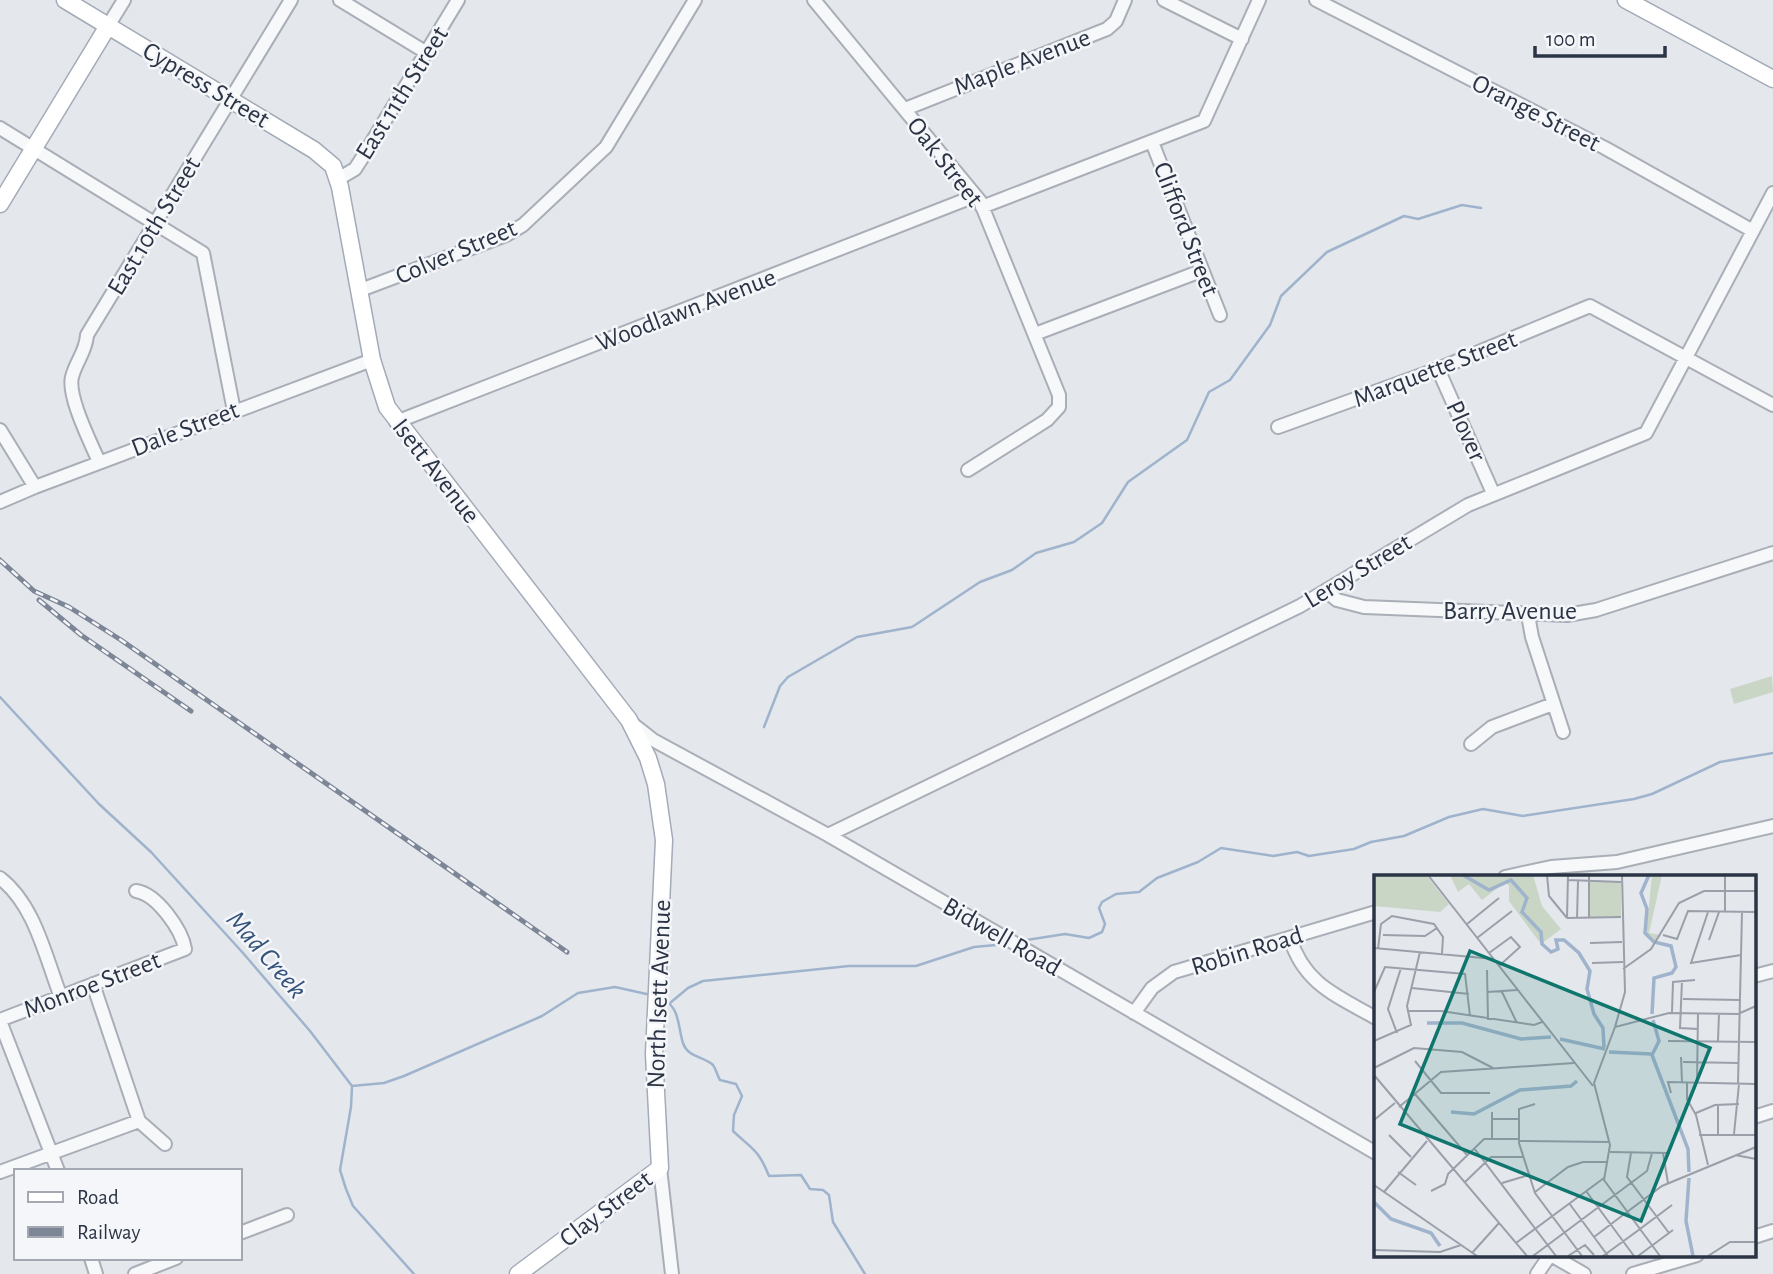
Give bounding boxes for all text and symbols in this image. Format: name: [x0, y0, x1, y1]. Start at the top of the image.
scale bar: [1535, 14, 1664, 58]
street label: East 11th Street: [351, 22, 453, 164]
street label: Maple Avenue: [950, 24, 1094, 100]
text: 100 m: [1546, 29, 1596, 50]
street label: Cypress Street: [138, 37, 274, 133]
street label: Orange Street: [1468, 70, 1604, 156]
street label: Oak Street: [902, 112, 988, 212]
street label: East 10th Street: [103, 152, 205, 300]
street label: Clifford Street: [1149, 158, 1223, 300]
street label: Colver Street: [392, 215, 520, 289]
street label: Woodlawn Avenue: [593, 264, 779, 356]
street label: Marquette Street: [1350, 326, 1520, 412]
street label: Dale Street: [128, 397, 242, 461]
street label: Plover: [1441, 397, 1491, 466]
street label: Isett Avenue: [387, 414, 485, 528]
street label: Leroy Street: [1300, 529, 1416, 613]
street label: Barry Avenue: [1443, 598, 1577, 624]
inset map: [1374, 875, 1756, 1256]
street label: Bidwell Road: [938, 893, 1066, 981]
street label: North Isett Avenue: [643, 899, 675, 1089]
water label: Mad Creek: [221, 906, 311, 1004]
street label: Robin Road: [1188, 922, 1306, 980]
street label: Monroe Street: [20, 947, 164, 1023]
street label: Clay Street: [555, 1166, 657, 1252]
legend: [14, 1169, 242, 1260]
text: Road: [77, 1187, 119, 1208]
text: Railway: [77, 1222, 140, 1243]

